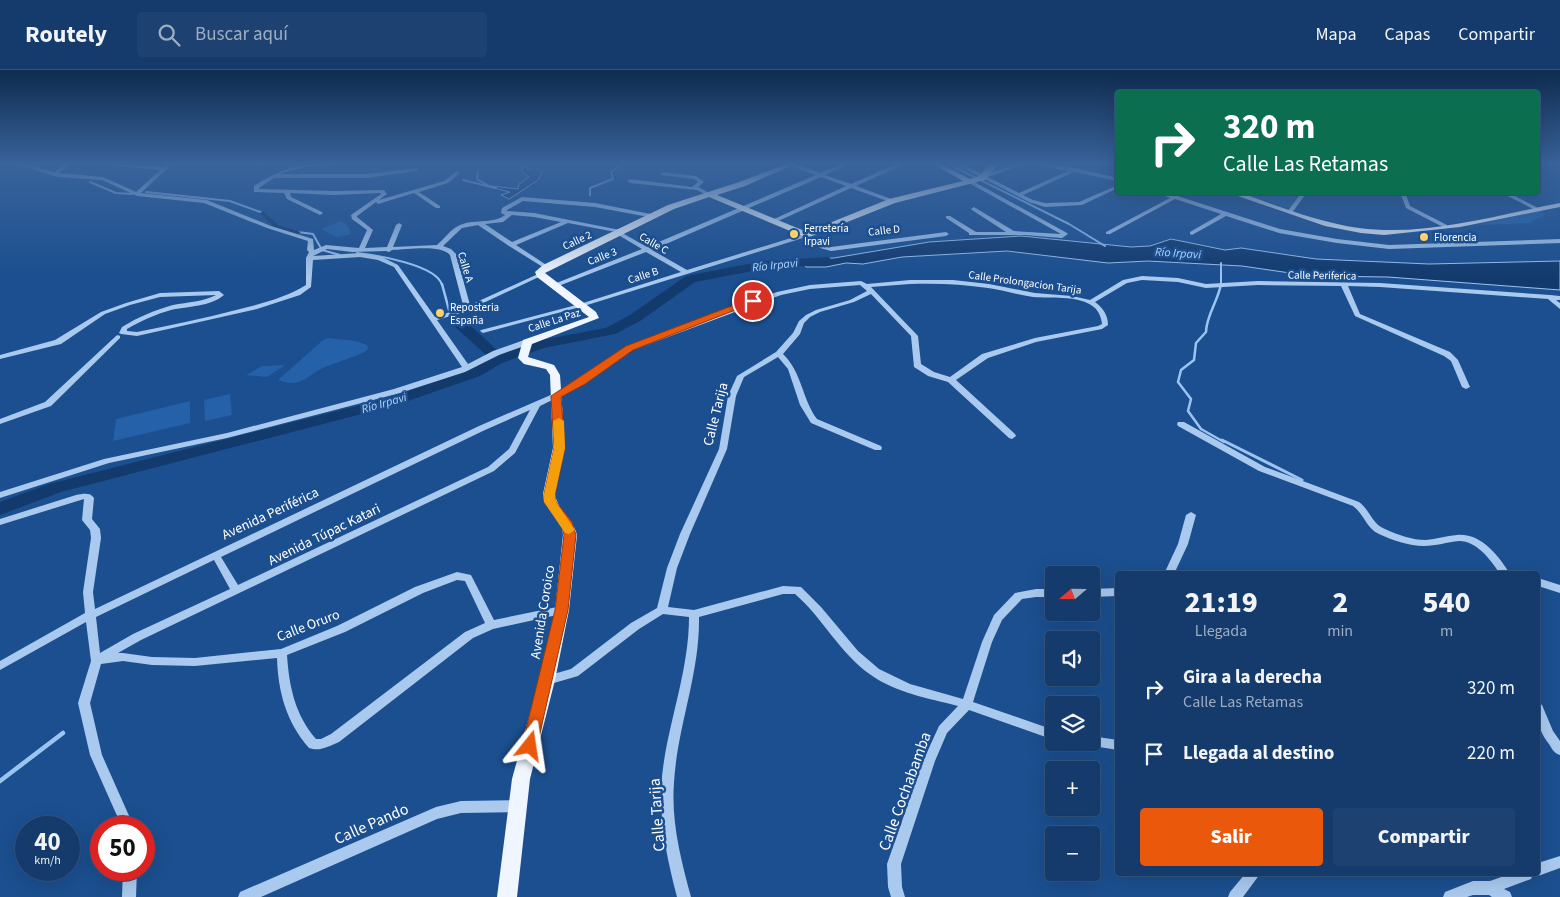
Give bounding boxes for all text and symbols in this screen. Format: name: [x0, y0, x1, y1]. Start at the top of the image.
search box: [137, 12, 487, 57]
text: Routely: [25, 17, 107, 52]
icon: search: [155, 21, 183, 49]
text: Buscar aquí: [195, 21, 288, 48]
text: Mapa: [1316, 22, 1357, 47]
text: Capas: [1385, 22, 1430, 47]
text: Compartir: [1458, 22, 1535, 47]
text: 320 m: [1223, 102, 1315, 152]
icon: right: [1140, 110, 1205, 175]
text: Calle Las Retamas: [1223, 148, 1388, 180]
place label: Ferretería Irpavi: [804, 221, 849, 249]
street label: Calle D: [867, 221, 901, 240]
street label: Calle 2: [560, 227, 594, 254]
marker: Ferretería Irpavi: [788, 228, 800, 240]
street label: Calle C: [636, 229, 671, 258]
place label: Florencia: [1434, 230, 1477, 245]
marker: Florencia: [1418, 231, 1430, 243]
water label: Río Irpavi: [1154, 243, 1202, 264]
street label: Calle 3: [585, 244, 619, 269]
street label: Calle A: [454, 250, 477, 284]
water label: Río Irpavi: [751, 255, 799, 276]
street label: Calle B: [626, 263, 661, 287]
street label: Calle Prolongacion Tarija: [967, 267, 1082, 298]
street label: Calle Periferica: [1288, 267, 1356, 284]
pin: [732, 280, 774, 322]
icon: arrive: [739, 287, 767, 315]
place label: Reposteria España: [450, 300, 499, 328]
street label: Calle La Paz: [526, 305, 583, 336]
marker: Reposteria España: [434, 307, 446, 319]
street label: Calle Tarija: [698, 381, 733, 448]
water label: Río Irpavi: [360, 389, 409, 418]
street label: Avenida Periférica: [219, 483, 322, 545]
street label: Avenida Túpac Katari: [265, 499, 384, 571]
street label: Avenida Coroico: [526, 564, 560, 660]
north arrow: [1045, 566, 1100, 621]
map controls: [1045, 566, 1100, 881]
text: 21:19: [1184, 581, 1258, 624]
text: 2: [1332, 581, 1348, 624]
text: 540: [1423, 581, 1471, 624]
street label: Calle Oruro: [274, 605, 343, 647]
text: Llegada: [1195, 620, 1247, 642]
text: min: [1327, 620, 1353, 642]
text: m: [1440, 620, 1453, 642]
button: sound: [1045, 631, 1100, 686]
text: Gira a la derecha: [1183, 664, 1322, 691]
icon: right: [1140, 675, 1168, 703]
text: 320 m: [1467, 675, 1515, 702]
text: Calle Las Retamas: [1183, 691, 1303, 713]
button: layers: [1045, 696, 1100, 751]
position arrow: [503, 719, 555, 771]
street label: Calle Cochabamba: [873, 729, 937, 854]
icon: arrive: [1140, 740, 1168, 768]
text: Llegada al destino: [1183, 740, 1334, 767]
text: 220 m: [1467, 740, 1515, 767]
button: +: [1045, 761, 1100, 816]
street label: Calle Tarija: [643, 778, 671, 852]
street label: Calle Pando: [331, 798, 412, 850]
button: Salir: [1140, 808, 1323, 866]
button: Compartir: [1333, 808, 1515, 866]
speed limit sign: 50: [90, 816, 155, 881]
text: 40: [34, 824, 61, 860]
button: −: [1045, 826, 1100, 881]
text: km/h: [34, 852, 61, 869]

